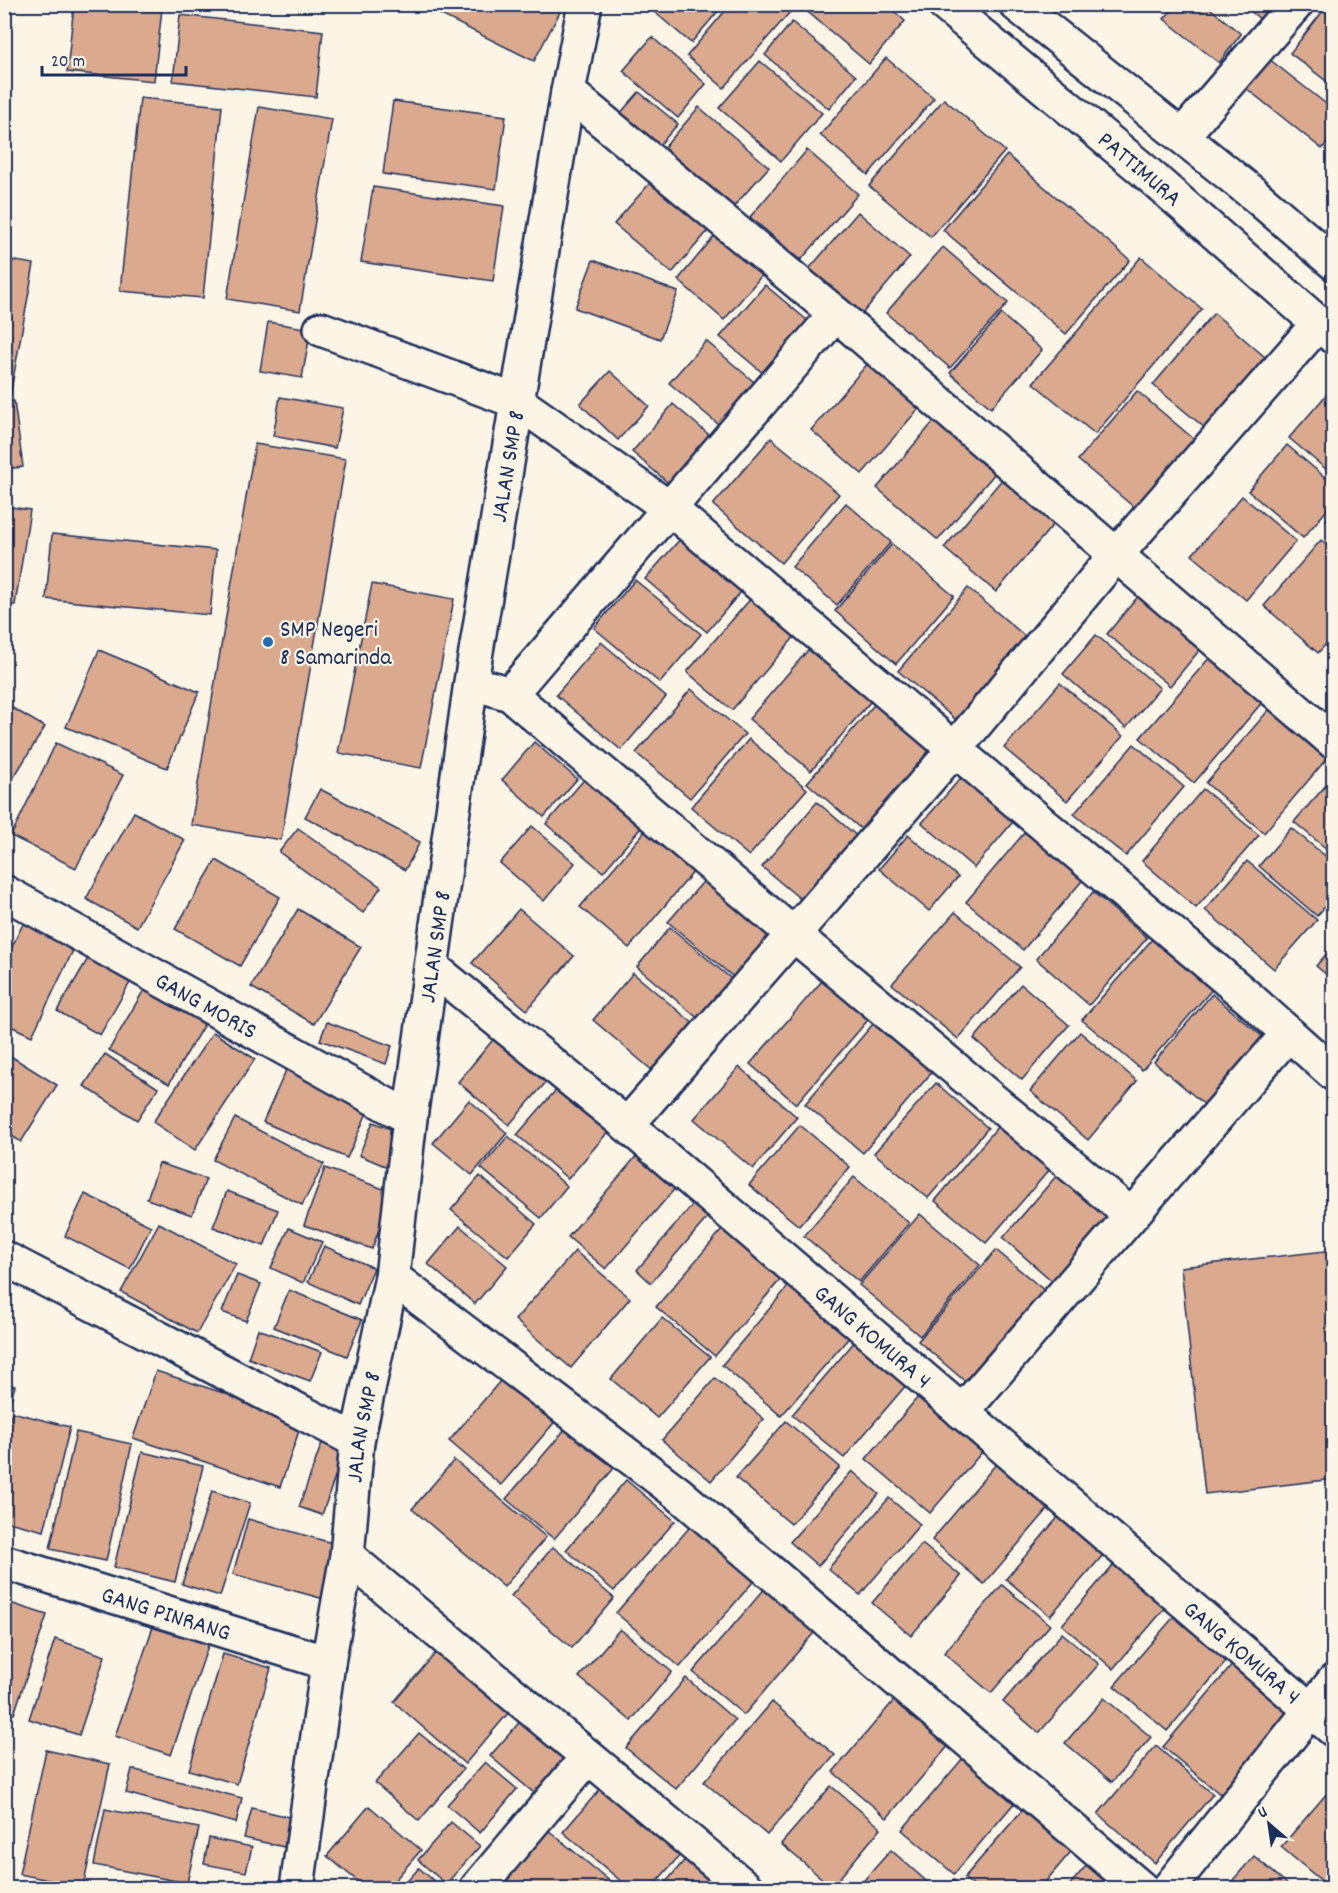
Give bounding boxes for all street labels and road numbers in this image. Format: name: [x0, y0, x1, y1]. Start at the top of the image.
street label: PATTIMURA: [1089, 125, 1188, 216]
street label: JALAN SMP 8: [484, 408, 535, 525]
street label: JALAN SMP 8: [412, 889, 462, 1005]
street label: GANG MORIS: [148, 965, 263, 1050]
street label: GANG KOMURA 4: [805, 1278, 938, 1398]
street label: JALAN SMP 8: [339, 1368, 391, 1484]
street label: GANG PINRANG: [97, 1579, 234, 1652]
street label: GANG KOMURA 4: [1174, 1594, 1307, 1714]

